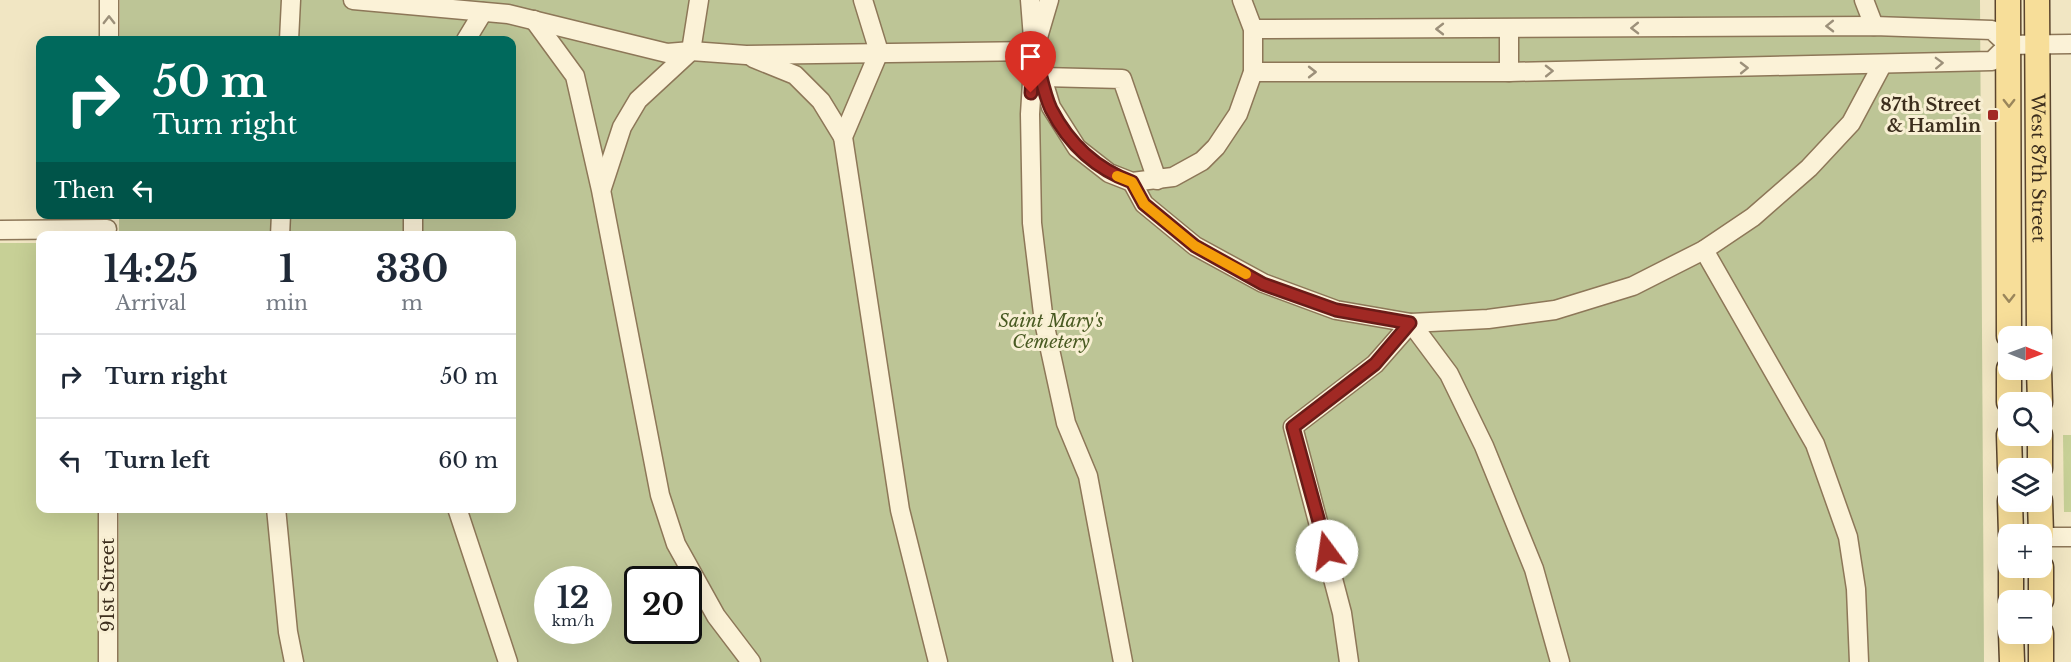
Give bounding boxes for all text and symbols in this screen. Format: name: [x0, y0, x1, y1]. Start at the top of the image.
one-way arrow: [103, 16, 115, 25]
one-way arrow: [1825, 20, 1834, 32]
one-way arrow: [1630, 22, 1639, 34]
one-way arrow: [1435, 23, 1444, 35]
pin: [1005, 31, 1056, 93]
icon: arrive: [1014, 40, 1047, 73]
text: 50 m: [153, 56, 267, 108]
one-way arrow: [1934, 57, 1943, 70]
icon: right: [54, 60, 132, 138]
one-way arrow: [1739, 61, 1748, 74]
one-way arrow: [1544, 65, 1553, 77]
one-way arrow: [1307, 66, 1316, 78]
street label: West 87th Street: [2027, 93, 2049, 243]
place label: 87th Street & Hamlin: [1880, 94, 1981, 137]
one-way arrow: [2002, 99, 2015, 108]
text: Turn right: [153, 108, 297, 141]
marker: 87th Street & Hamlin: [1986, 108, 2000, 122]
icon: left: [127, 174, 160, 207]
text: Then: [54, 177, 115, 204]
text: 14:25: [104, 247, 198, 292]
text: 1: [279, 247, 295, 292]
text: 330: [375, 247, 448, 292]
text: Arrival: [115, 291, 186, 315]
text: min: [266, 291, 308, 315]
text: m: [401, 291, 423, 315]
one-way arrow: [2003, 294, 2015, 303]
park label: Saint Mary's Cemetery: [998, 310, 1104, 353]
north arrow: [1998, 326, 2052, 380]
map controls: [1998, 326, 2052, 644]
icon: right: [54, 360, 87, 393]
text: Turn right: [105, 363, 227, 390]
text: 50 m: [440, 363, 498, 390]
button: search: [1998, 392, 2052, 446]
icon: left: [54, 444, 87, 477]
text: Turn left: [105, 447, 210, 474]
text: 60 m: [438, 447, 498, 474]
button: layers: [1998, 458, 2052, 512]
position arrow: [1295, 519, 1359, 583]
button: +: [1998, 524, 2052, 578]
street label: 91st Street: [97, 538, 119, 632]
speed limit sign: 20: [624, 566, 702, 644]
text: 12: [557, 579, 589, 616]
button: −: [1998, 590, 2052, 644]
text: km/h: [552, 611, 594, 630]

